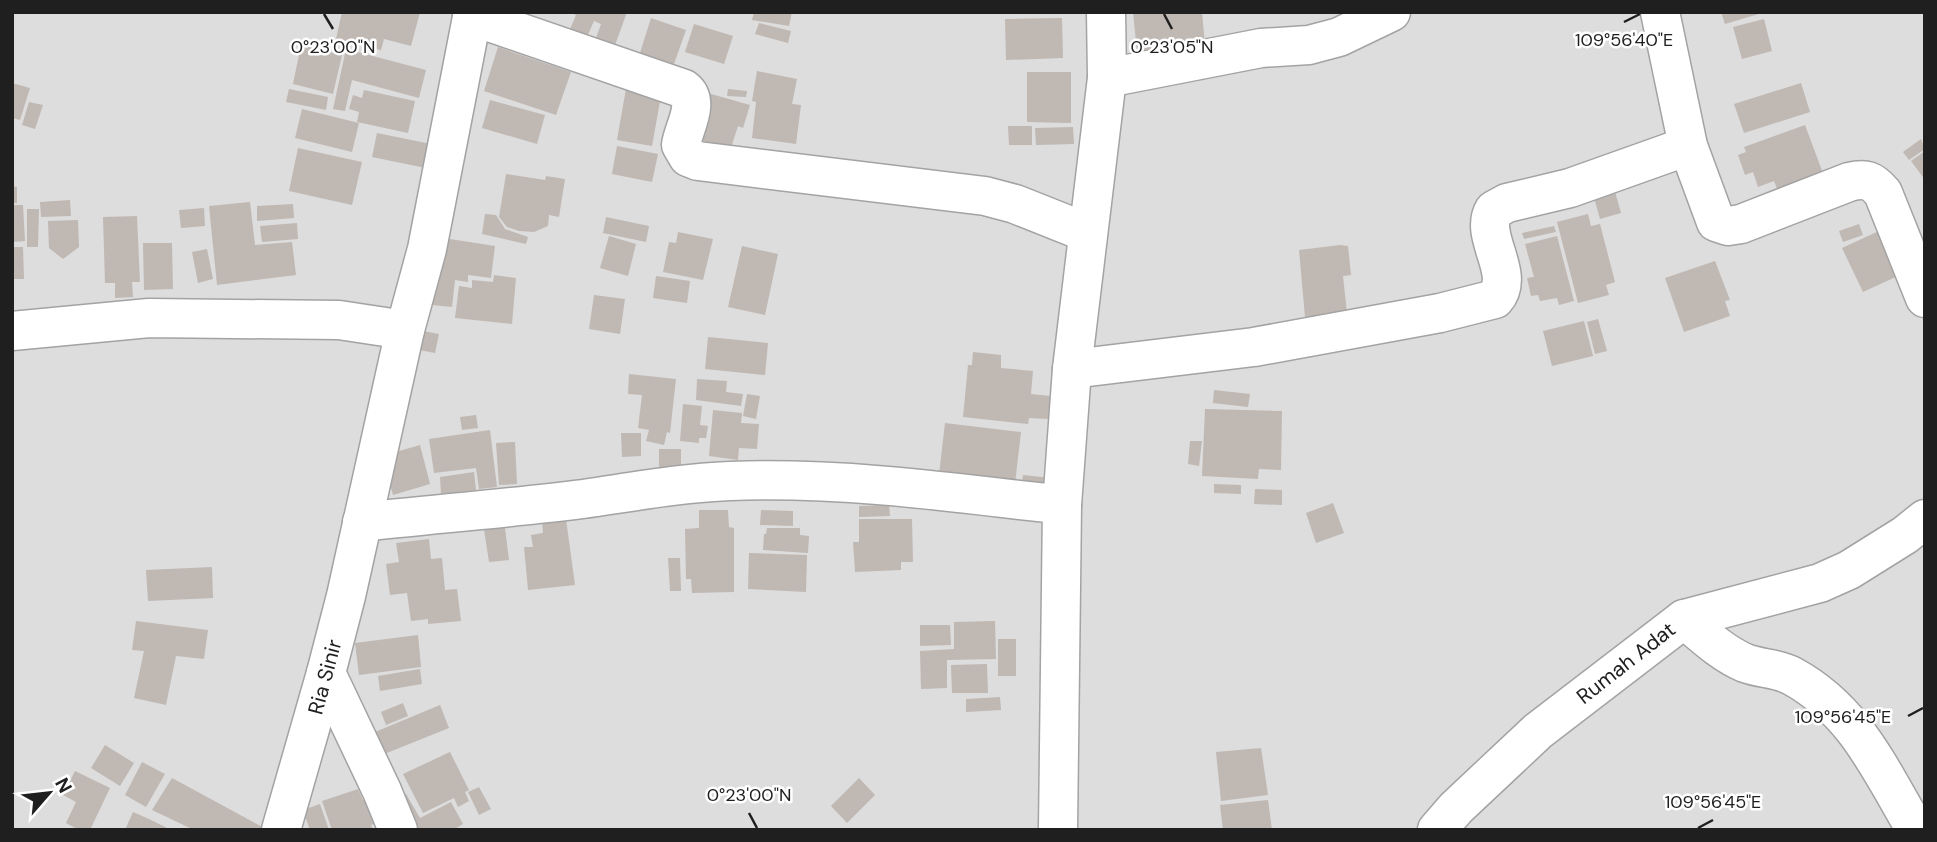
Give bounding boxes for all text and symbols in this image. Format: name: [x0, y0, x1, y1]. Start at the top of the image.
text: 109°56'40"E: [1575, 28, 1673, 52]
text: 0°23'00"N: [291, 35, 375, 59]
text: 0°23'05"N: [1130, 35, 1214, 59]
street label: Rumah Adat: [1571, 616, 1681, 710]
street label: Ria Sinir: [302, 636, 348, 718]
text: 109°56'45"E: [1795, 705, 1891, 729]
north arrow: [14, 758, 84, 828]
text: N: [49, 773, 78, 797]
text: 0°23'00"N: [707, 783, 791, 807]
text: 109°56'45"E: [1665, 790, 1761, 814]

